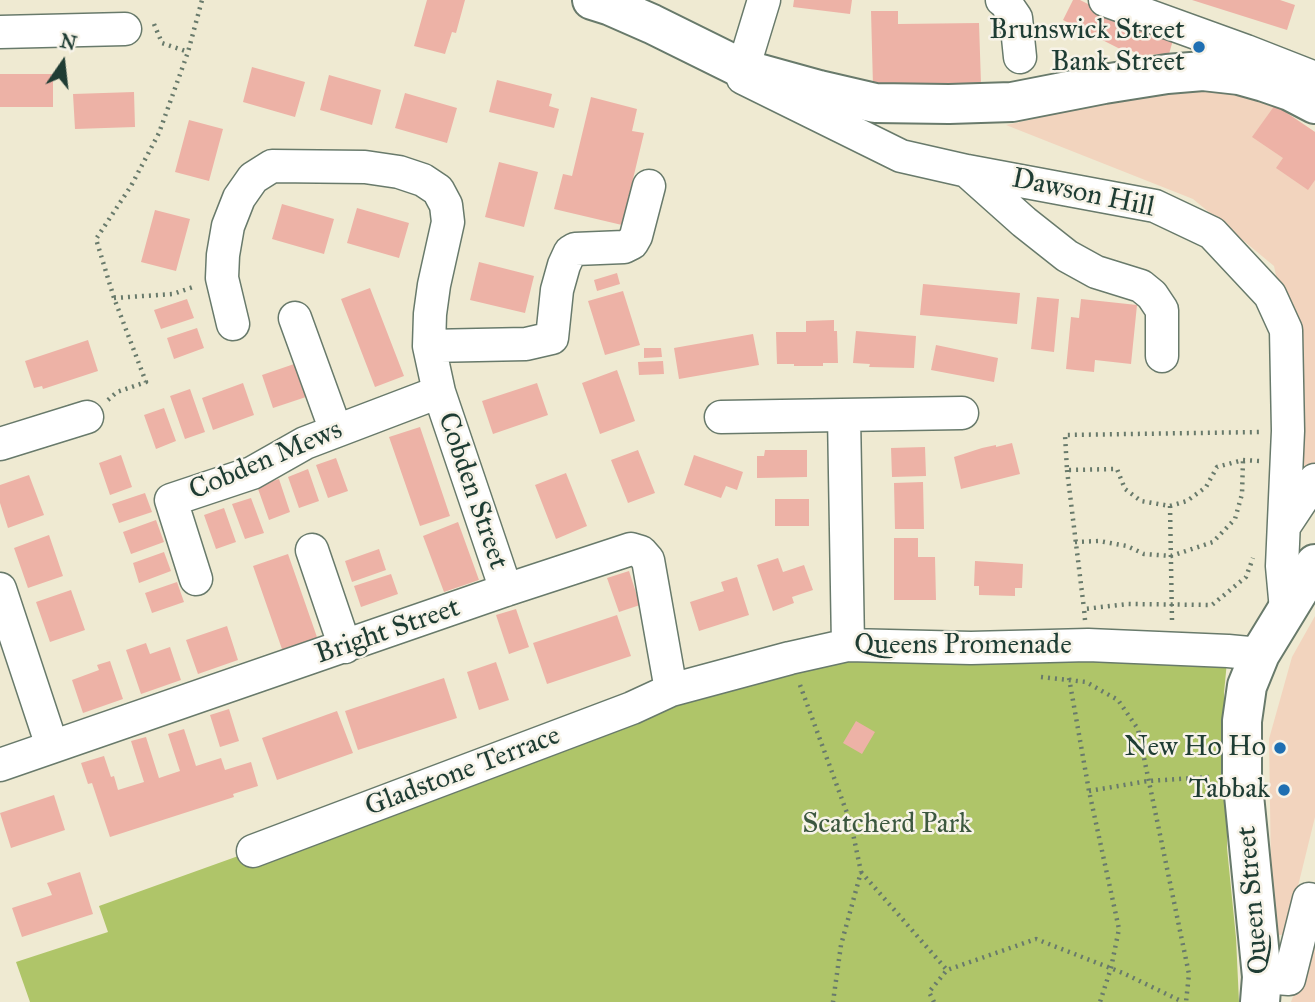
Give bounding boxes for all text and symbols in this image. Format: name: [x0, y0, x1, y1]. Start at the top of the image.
place label: Brunswick Street Bank Street: [989, 14, 1185, 80]
north arrow: [28, 28, 98, 98]
text: N: [58, 29, 79, 55]
marker: Brunswick Street Bank Street: [1191, 39, 1207, 55]
street label: Dawson Hill: [1009, 163, 1157, 225]
street label: Cobden Street: [430, 408, 514, 574]
street label: Cobden Mews: [185, 414, 347, 508]
street label: Bright Street: [311, 592, 465, 672]
street label: Queens Promenade: [854, 629, 1072, 663]
street label: Gladstone Terrace: [361, 719, 565, 825]
place label: New Ho Ho: [1124, 731, 1266, 765]
marker: New Ho Ho: [1272, 740, 1288, 756]
place label: Tabbak: [1189, 773, 1270, 807]
marker: Tabbak: [1276, 782, 1292, 798]
park label: Scatcherd Park: [802, 808, 972, 842]
street label: Queen Street: [1231, 824, 1277, 976]

